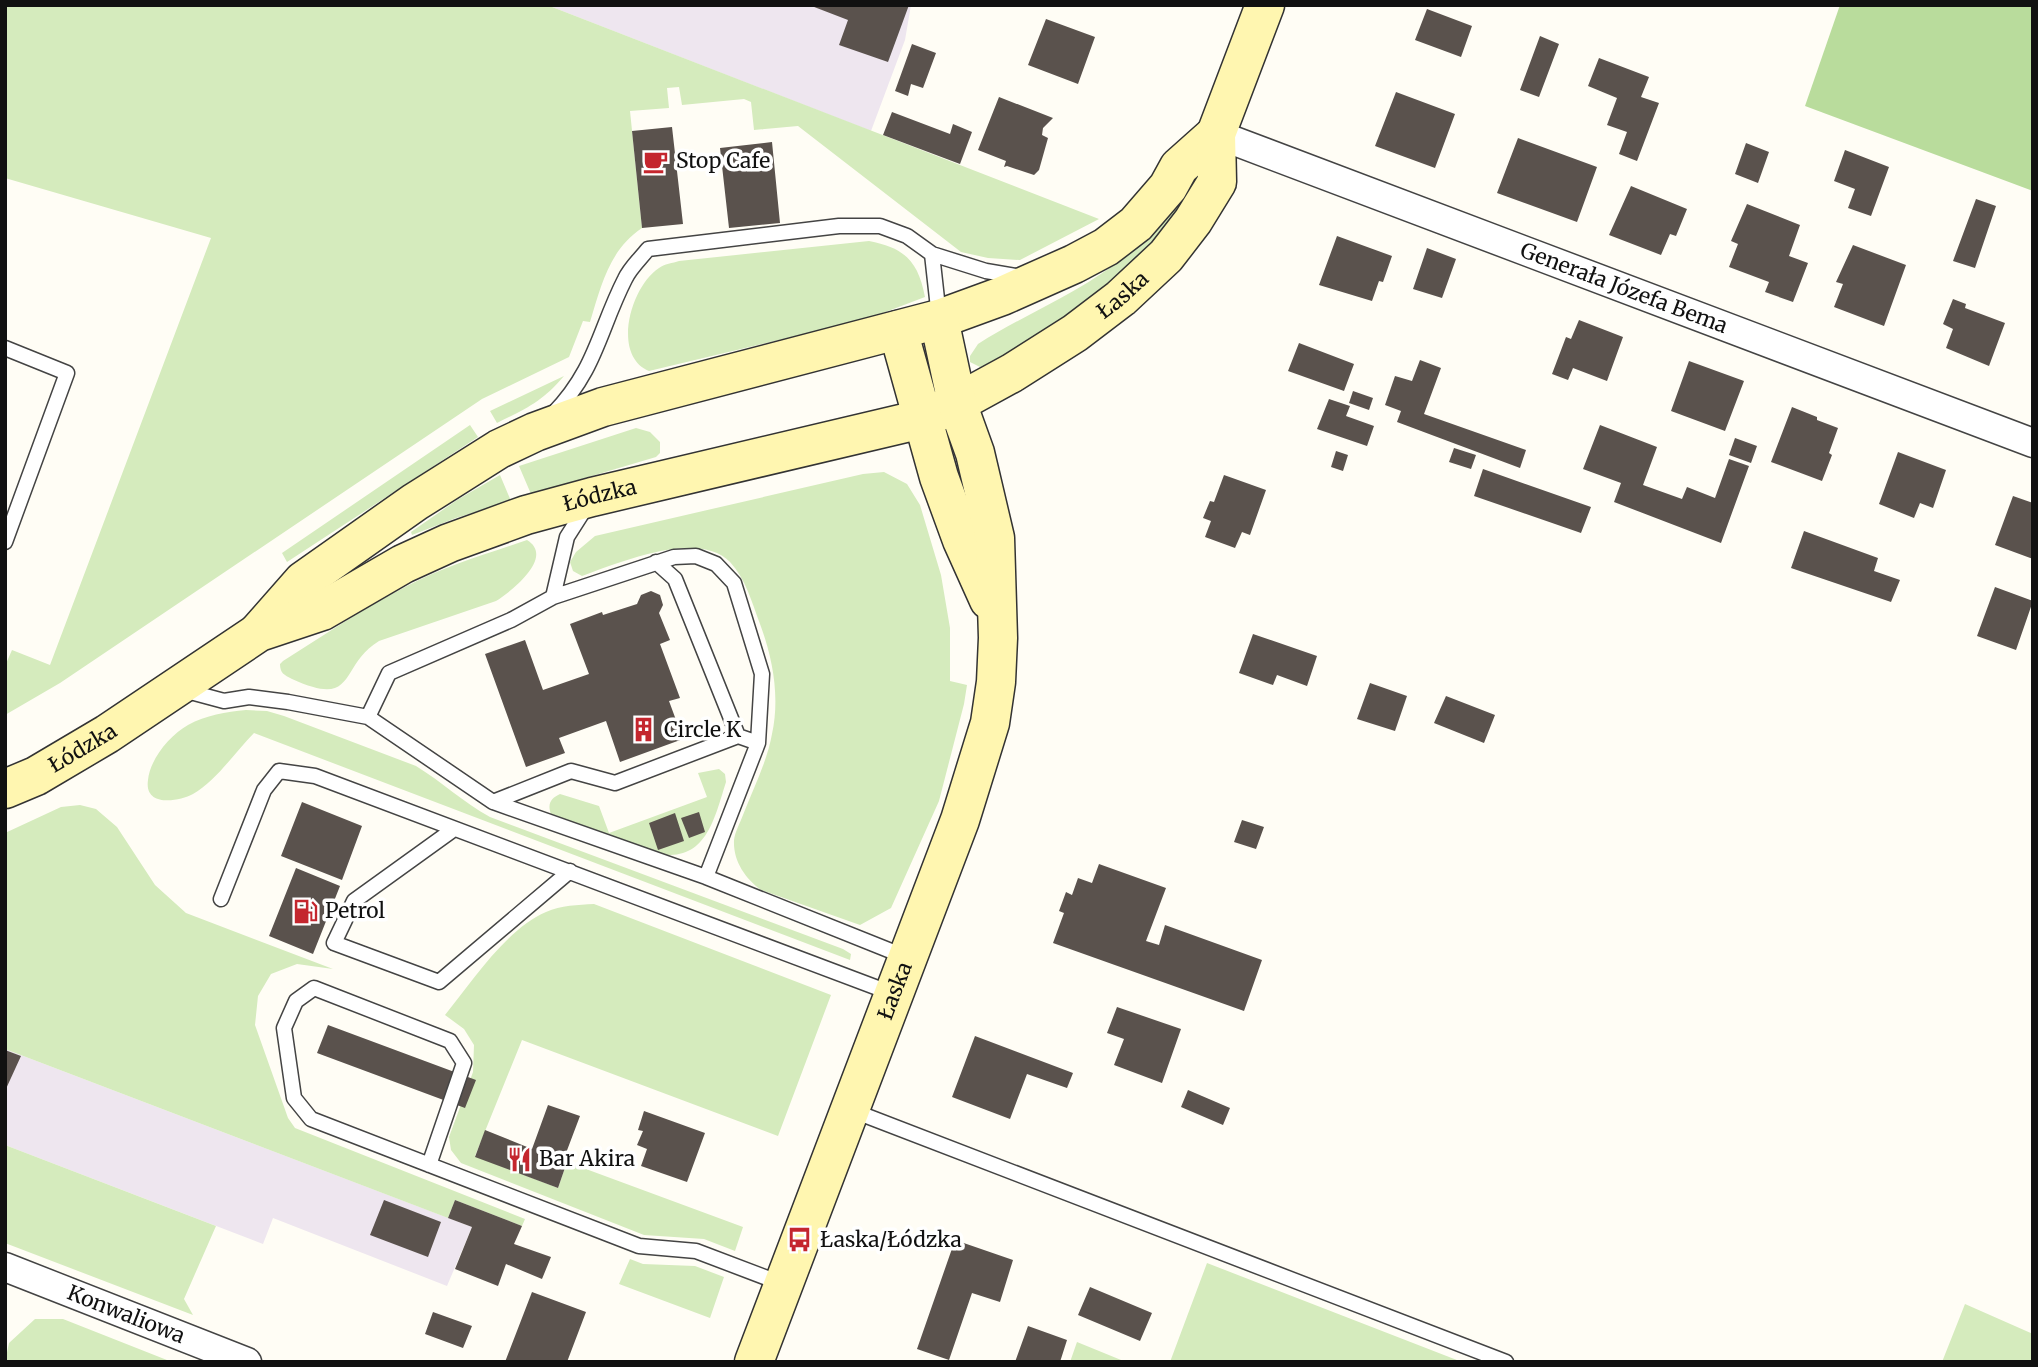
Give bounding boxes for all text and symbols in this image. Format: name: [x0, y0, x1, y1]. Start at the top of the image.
cafe icon: Stop Cafe: [642, 147, 670, 175]
place label: Stop Cafe: [676, 147, 770, 174]
street label: Generała Józefa Bema: [1517, 236, 1731, 339]
street label: Łaska: [1091, 265, 1154, 324]
street label: Łódzka: [560, 473, 639, 517]
building icon: Circle K: [630, 716, 658, 744]
place label: Circle K: [664, 716, 742, 743]
street label: Łódzka: [44, 717, 122, 779]
fuel station icon: Petrol: [291, 897, 319, 925]
place label: Petrol: [325, 897, 385, 924]
street label: Łaska: [871, 958, 918, 1023]
restaurant icon: Bar Akira: [505, 1145, 533, 1173]
place label: Bar Akira: [539, 1145, 635, 1172]
bus stop icon: Łaska/Łódzka: [786, 1226, 814, 1254]
place label: Łaska/Łódzka: [820, 1226, 962, 1253]
street label: Konwaliowa: [64, 1279, 189, 1349]

